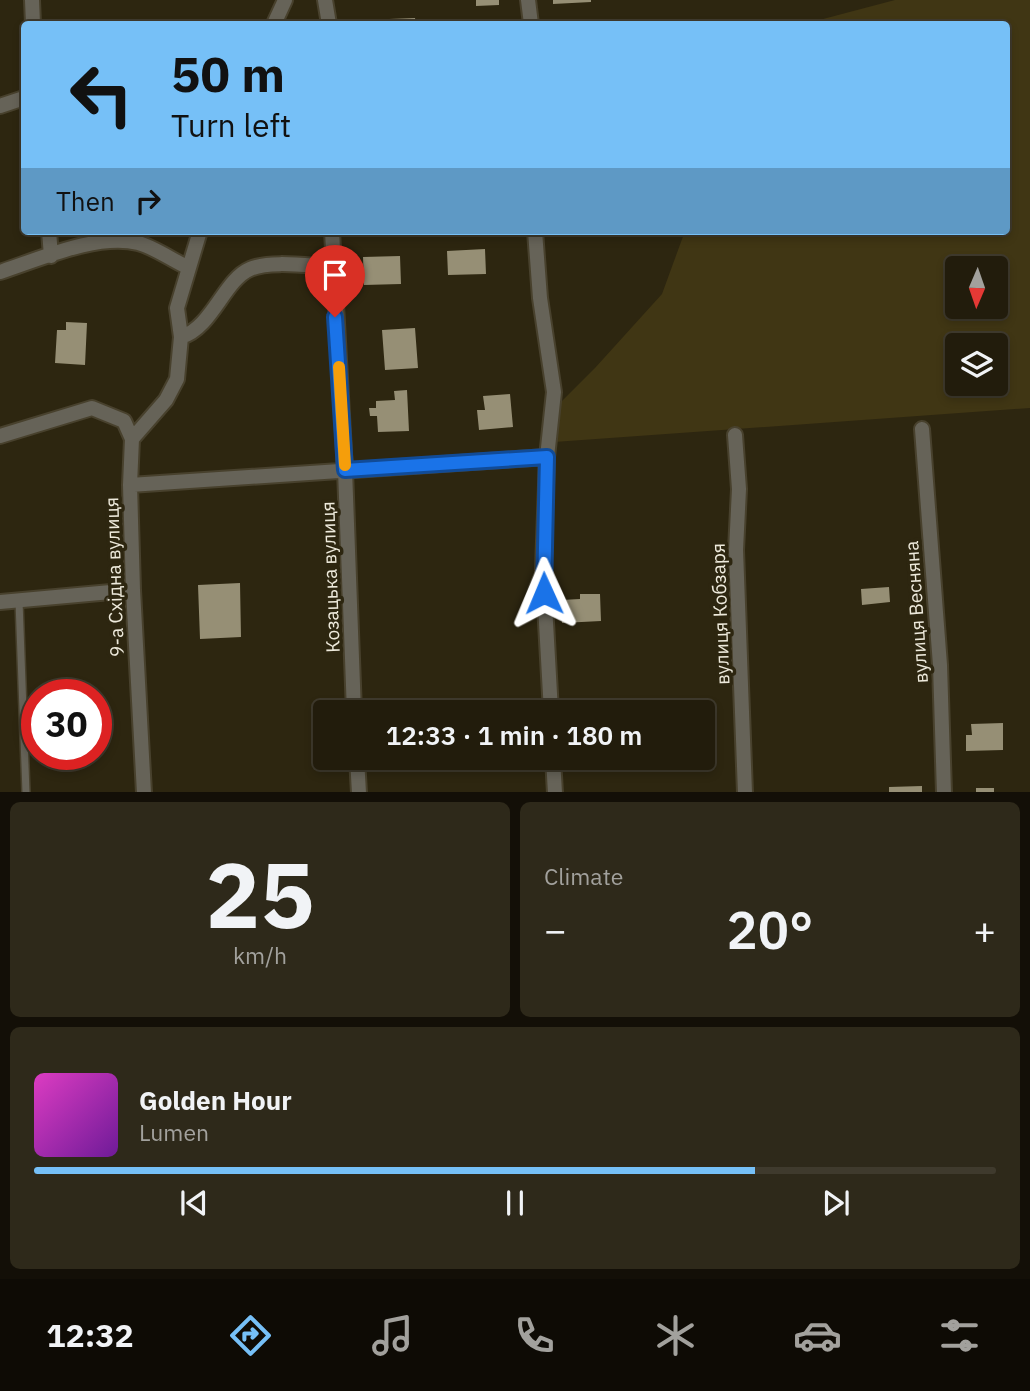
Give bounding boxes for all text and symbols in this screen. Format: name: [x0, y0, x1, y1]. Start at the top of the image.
text: 50 m: [171, 42, 285, 105]
icon: left: [56, 49, 147, 140]
text: Turn left: [171, 104, 291, 146]
icon: right: [129, 182, 167, 220]
text: Then: [56, 184, 115, 218]
pin: [305, 245, 365, 317]
icon: arrive: [316, 256, 354, 294]
north arrow: [945, 256, 1008, 318]
map controls: [945, 256, 1008, 396]
button: layers: [945, 333, 1008, 396]
street label: 9-а Східна вулиця: [99, 497, 129, 657]
street label: Козацька вулиця: [315, 501, 345, 653]
street label: вулиця Весняна: [899, 540, 933, 684]
street label: вулиця Кобзаря: [706, 543, 734, 685]
position arrow: [507, 556, 581, 630]
speed limit sign: 30: [21, 679, 112, 770]
text: 12:33 · 1 min · 180 m: [386, 718, 642, 752]
text: 25: [205, 835, 315, 953]
text: Climate: [544, 861, 623, 891]
text: 20°: [727, 896, 813, 963]
text: −: [544, 905, 567, 954]
text: +: [973, 905, 996, 954]
text: km/h: [233, 940, 287, 970]
text: Golden Hour: [139, 1083, 292, 1117]
text: Lumen: [139, 1117, 209, 1147]
icon: previous: [175, 1184, 213, 1222]
icon: pause: [496, 1184, 534, 1222]
icon: next: [817, 1184, 855, 1222]
icon: directions: [226, 1311, 275, 1360]
icon: music: [368, 1311, 417, 1360]
icon: phone: [510, 1311, 559, 1360]
icon: climate: [651, 1311, 700, 1360]
icon: car: [793, 1311, 842, 1360]
icon: filters: [935, 1311, 984, 1360]
text: 12:32: [46, 1314, 134, 1356]

